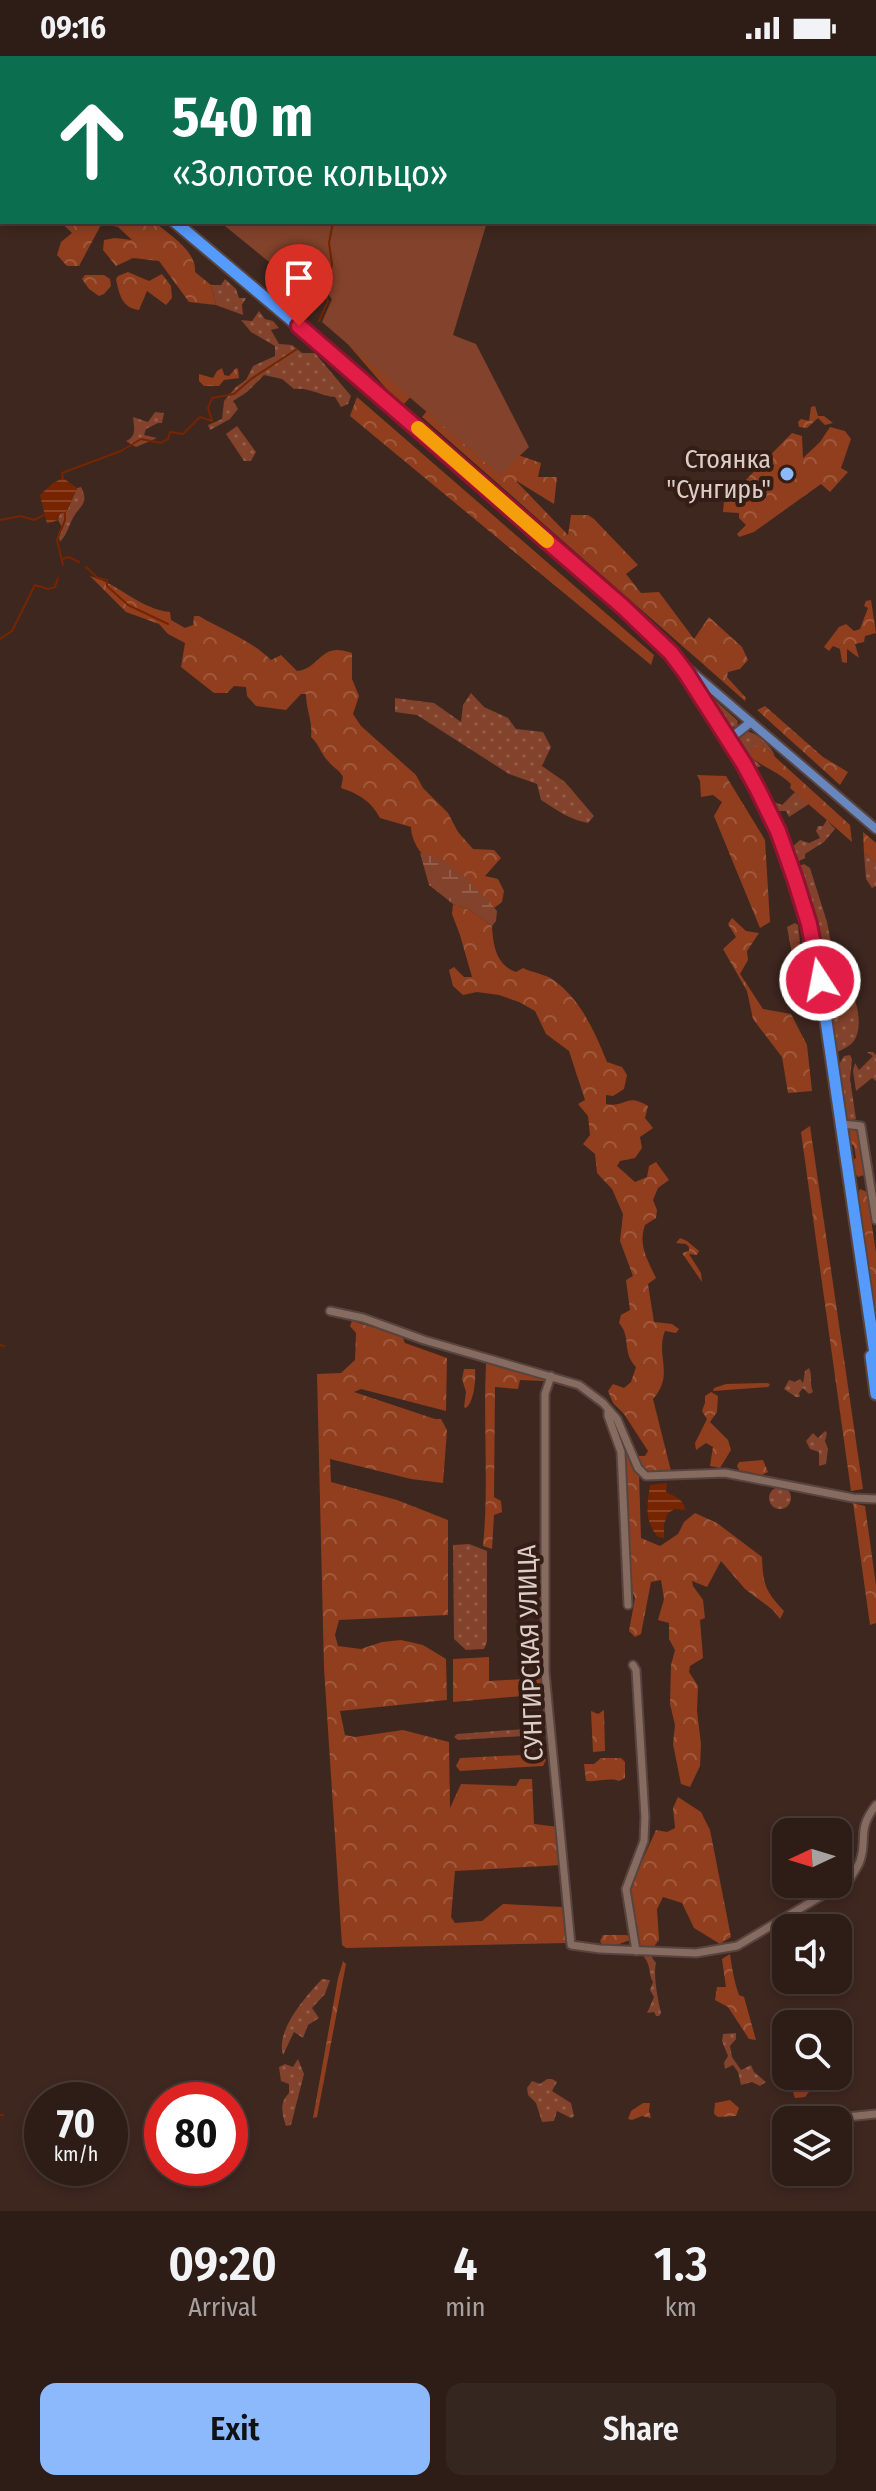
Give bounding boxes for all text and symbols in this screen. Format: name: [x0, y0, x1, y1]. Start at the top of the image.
text: 09:16: [40, 10, 106, 46]
text: 540 m: [172, 84, 313, 151]
icon: ahead: [40, 88, 144, 192]
text: «Золотое кольцо»: [172, 152, 449, 196]
pin: [265, 244, 333, 326]
icon: arrive: [277, 256, 321, 300]
place label: Стоянка "Сунгирь": [666, 444, 771, 505]
marker: Стоянка "Сунгирь": [778, 465, 796, 483]
position arrow: [778, 938, 862, 1022]
street label: СУНГИРСКАЯ УЛИЦА: [511, 1544, 550, 1762]
north arrow: [772, 1818, 852, 1898]
map controls: [772, 1818, 852, 2186]
button: sound: [772, 1914, 852, 1994]
button: search: [772, 2010, 852, 2090]
speed limit sign: 80: [144, 2082, 248, 2186]
text: 70: [57, 2100, 95, 2148]
button: layers: [772, 2106, 852, 2186]
text: km/h: [54, 2142, 98, 2166]
text: 09:20: [168, 2235, 277, 2293]
text: 4: [453, 2235, 477, 2293]
text: 1.3: [654, 2235, 708, 2293]
text: Arrival: [188, 2292, 257, 2323]
text: min: [445, 2292, 485, 2323]
text: km: [665, 2292, 697, 2323]
button: Exit: [40, 2383, 430, 2475]
button: Share: [446, 2383, 836, 2475]

